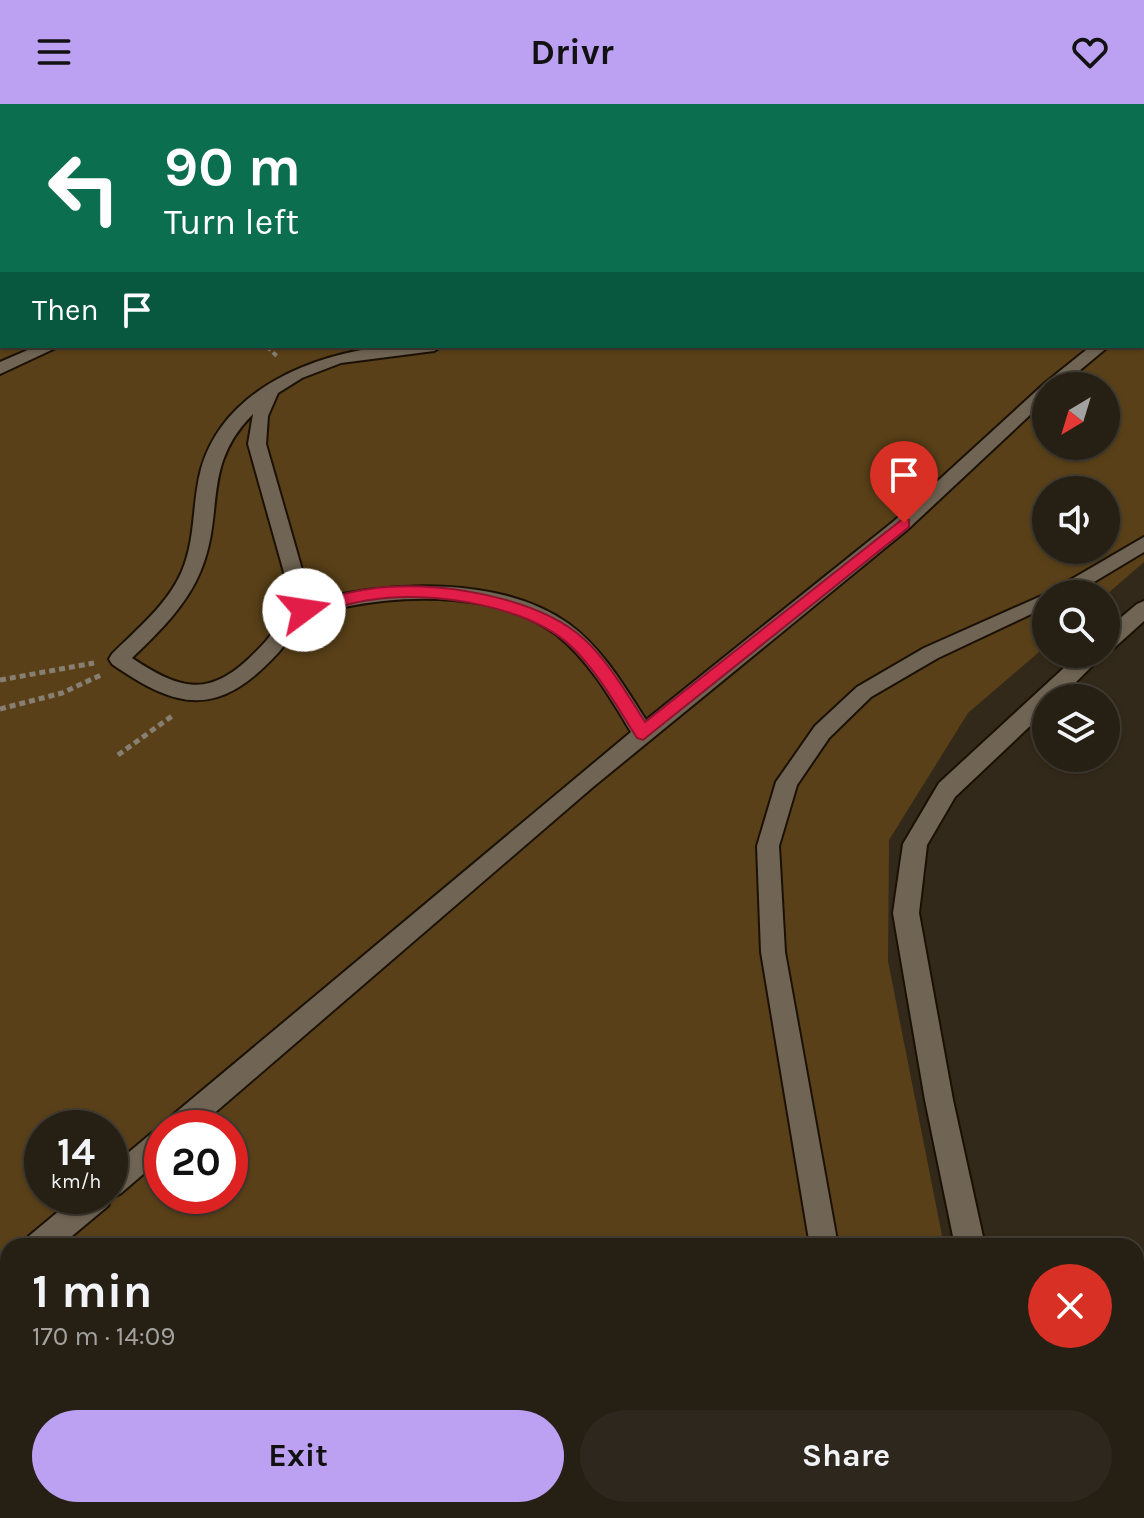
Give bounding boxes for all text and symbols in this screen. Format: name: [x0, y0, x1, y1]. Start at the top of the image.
icon: menu: [32, 30, 76, 74]
icon: heart: [1068, 30, 1112, 74]
text: Drivr: [530, 31, 614, 73]
text: 90 m: [164, 134, 301, 199]
icon: left: [32, 136, 136, 240]
text: Turn left: [164, 201, 299, 243]
icon: arrive: [115, 288, 159, 332]
text: Then: [32, 292, 99, 328]
north arrow: [1032, 372, 1120, 460]
map controls: [1032, 372, 1120, 772]
pin: [870, 441, 938, 523]
icon: arrive: [882, 453, 926, 497]
button: sound: [1032, 476, 1120, 564]
position arrow: [262, 568, 346, 652]
button: search: [1032, 580, 1120, 668]
button: layers: [1032, 684, 1120, 772]
speed limit sign: 20: [144, 1110, 248, 1214]
text: 14: [57, 1128, 95, 1175]
text: km/h: [51, 1170, 101, 1193]
text: 1 min: [32, 1263, 152, 1319]
button: close: [1028, 1264, 1112, 1348]
text: 170 m · 14:09: [32, 1321, 175, 1352]
button: Exit: [32, 1410, 564, 1502]
button: Share: [580, 1410, 1112, 1502]

